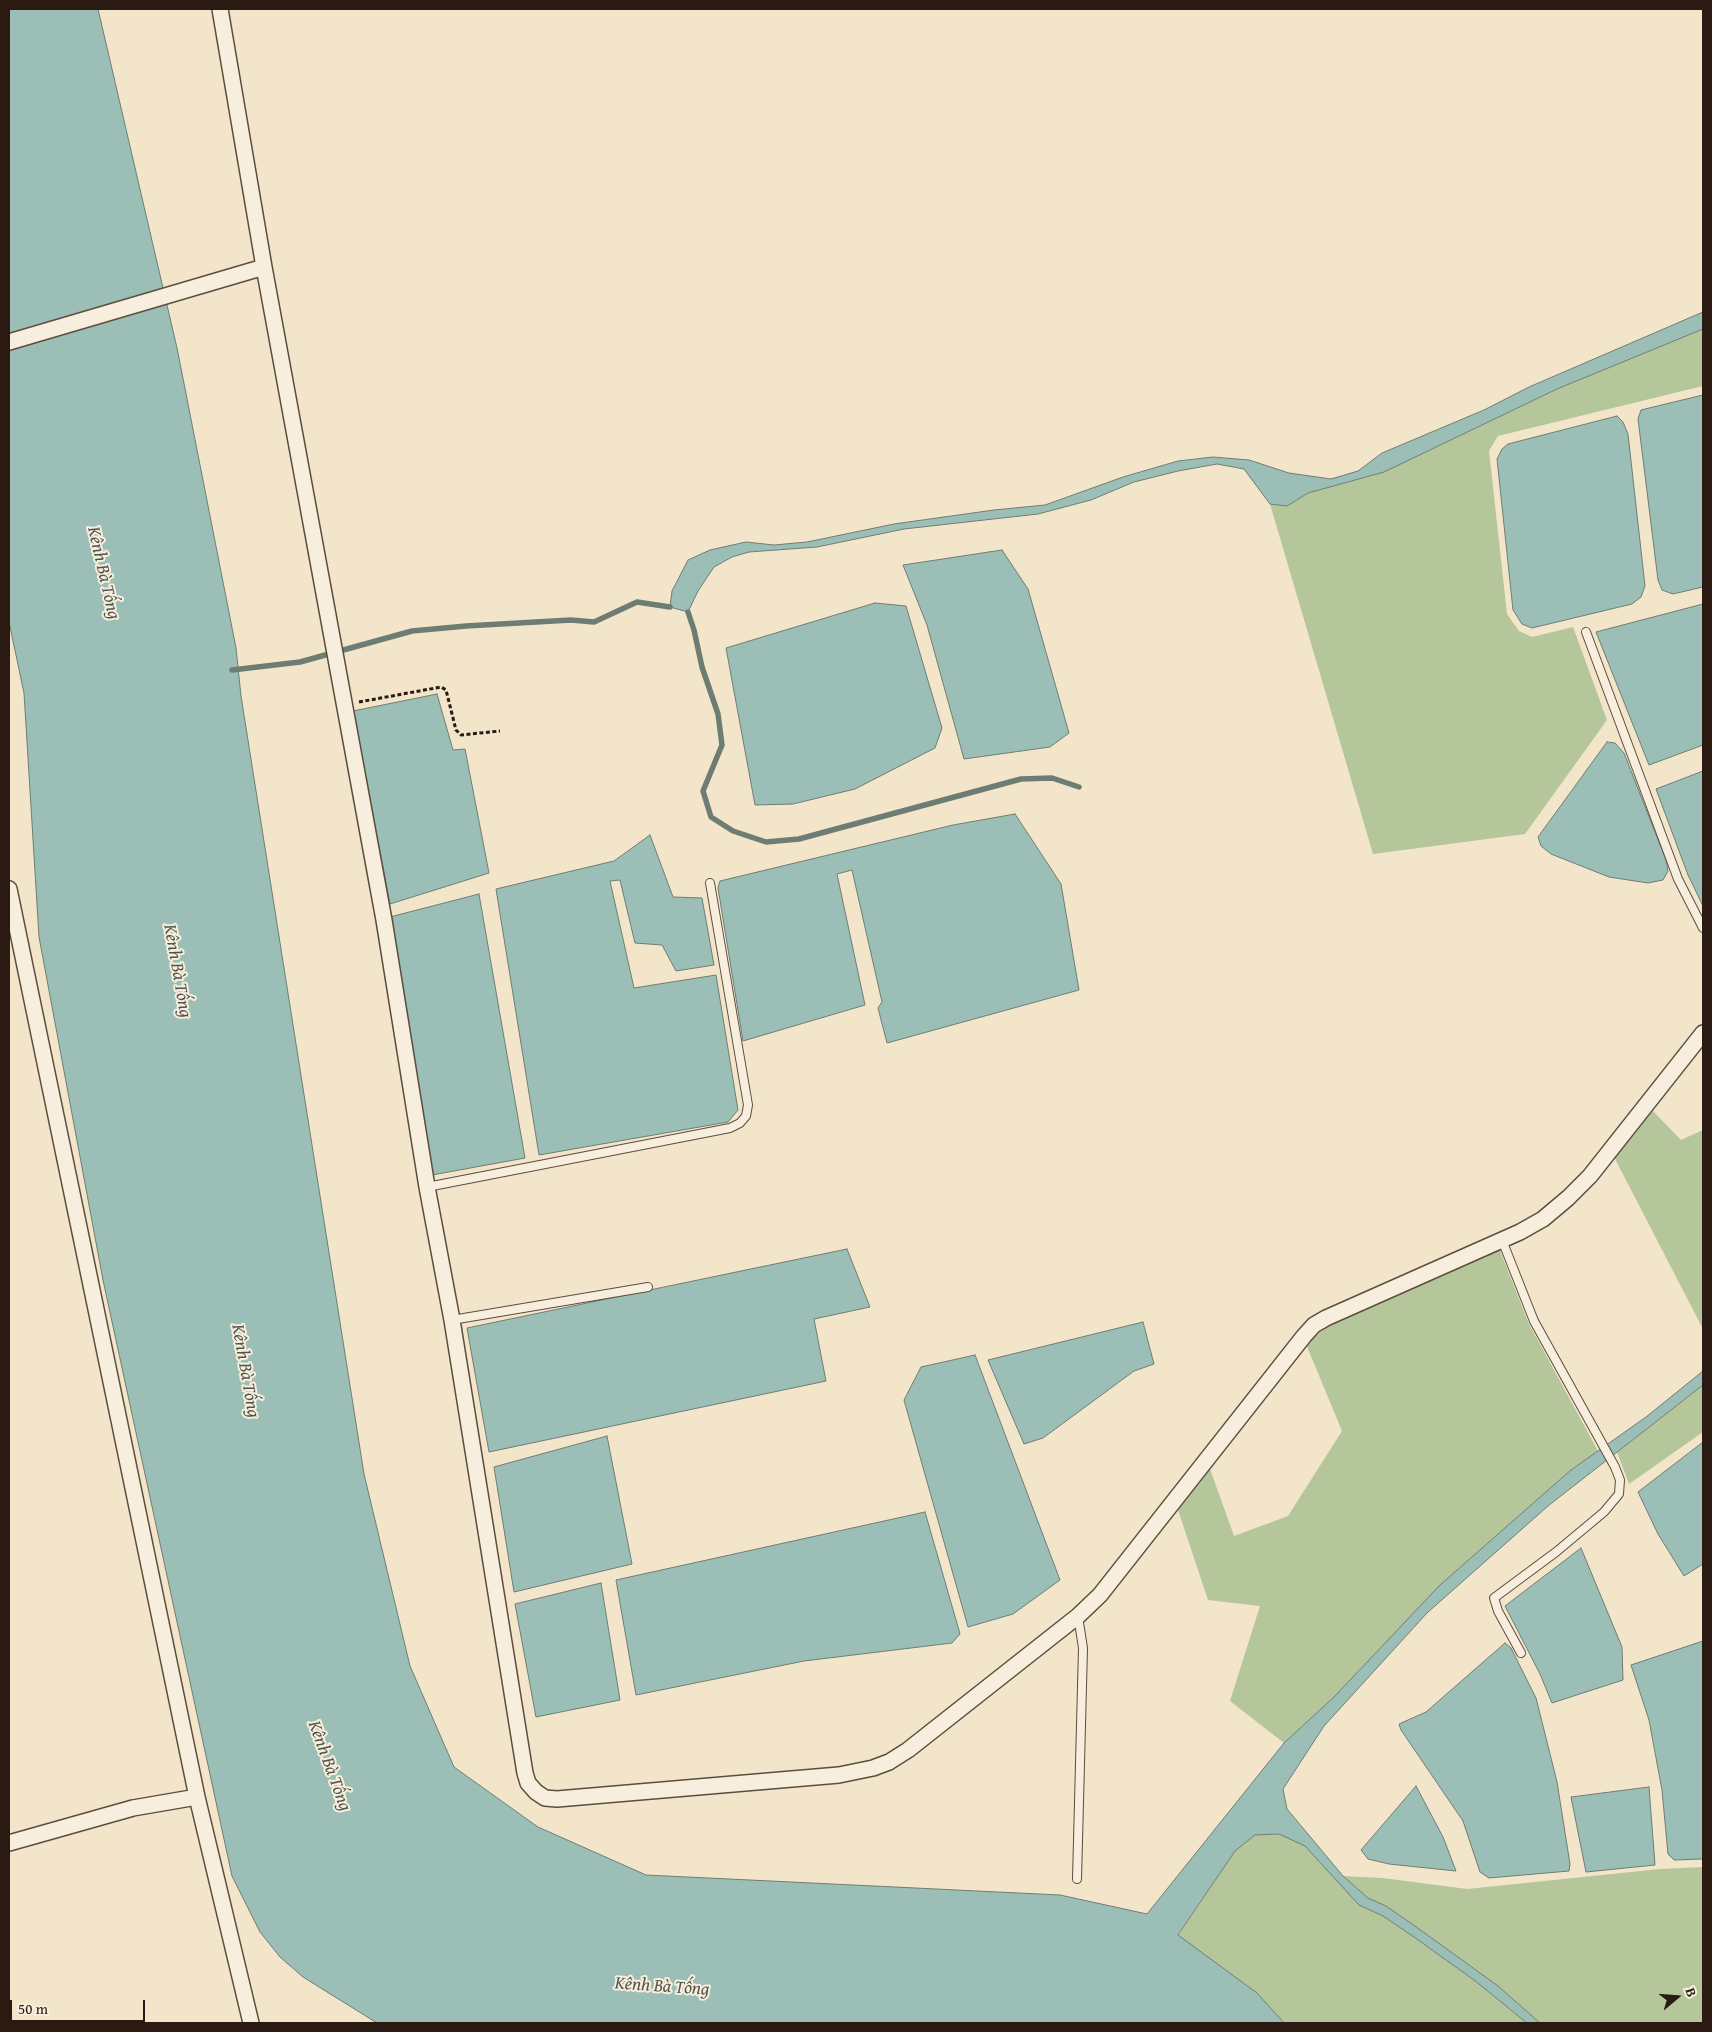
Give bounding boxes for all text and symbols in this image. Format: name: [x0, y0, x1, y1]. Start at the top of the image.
water label: Kênh Bà Tống: [82, 525, 124, 621]
water label: Kênh Bà Tống: [158, 923, 196, 1019]
water label: Kênh Bà Tống: [226, 1323, 264, 1419]
water label: Kênh Bà Tống: [303, 1718, 355, 1814]
north arrow: [1652, 1972, 1702, 2022]
water label: Kênh Bà Tống: [614, 1973, 710, 2001]
text: B: [1680, 1985, 1702, 2000]
scale bar: [12, 1990, 148, 2022]
text: 50 m: [18, 1998, 48, 2019]

